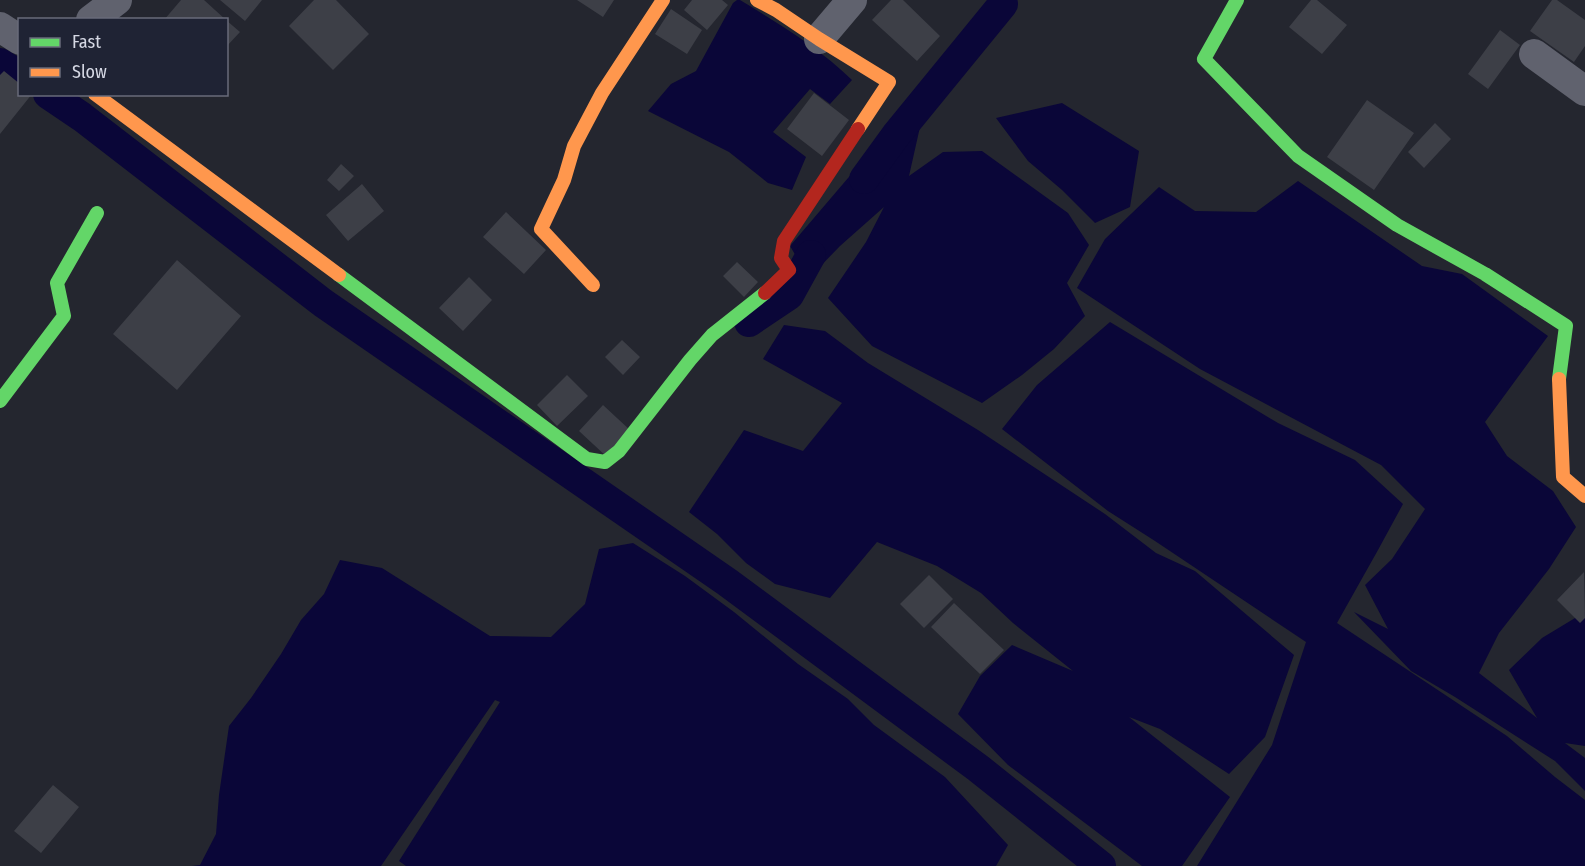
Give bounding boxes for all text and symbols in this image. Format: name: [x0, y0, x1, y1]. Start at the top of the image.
legend: [18, 18, 228, 96]
text: Fast: [72, 31, 101, 53]
text: Slow: [72, 61, 107, 83]

